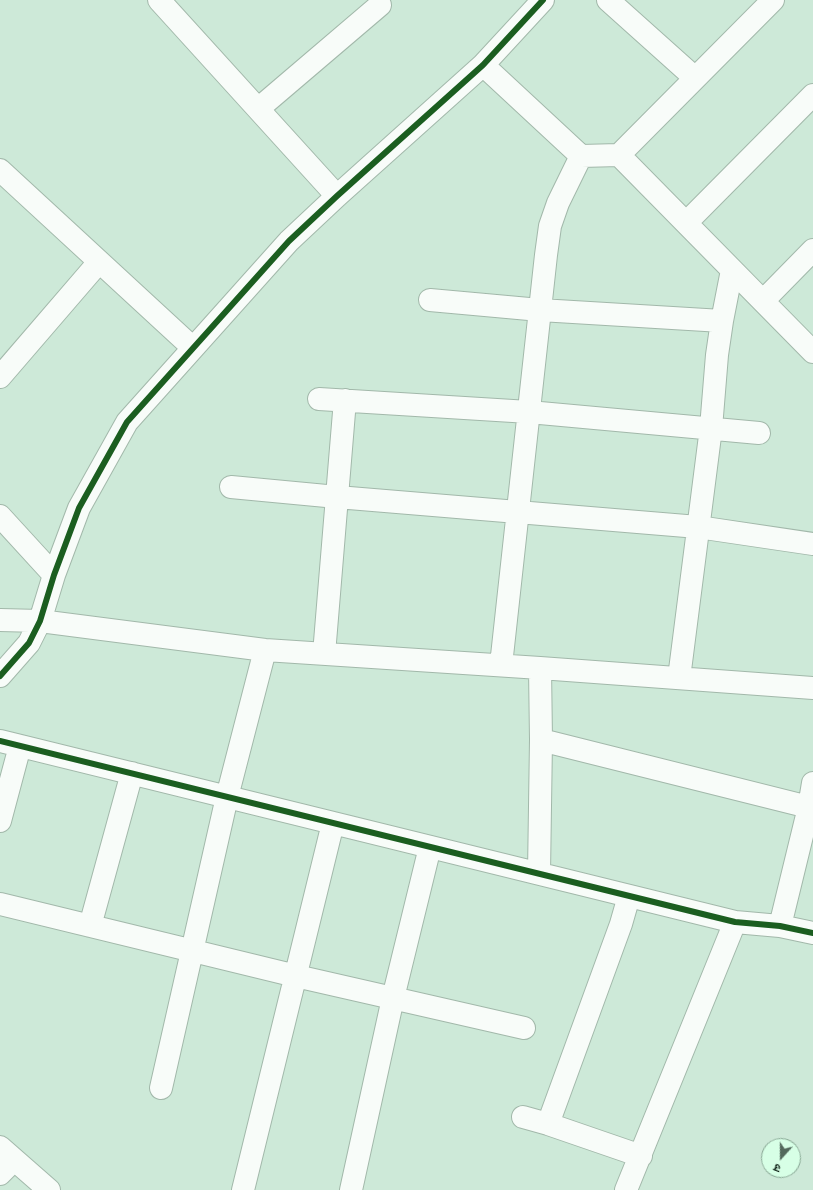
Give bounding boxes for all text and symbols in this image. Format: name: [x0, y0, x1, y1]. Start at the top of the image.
north arrow: [761, 1138, 801, 1178]
text: उ: [772, 1162, 782, 1175]

